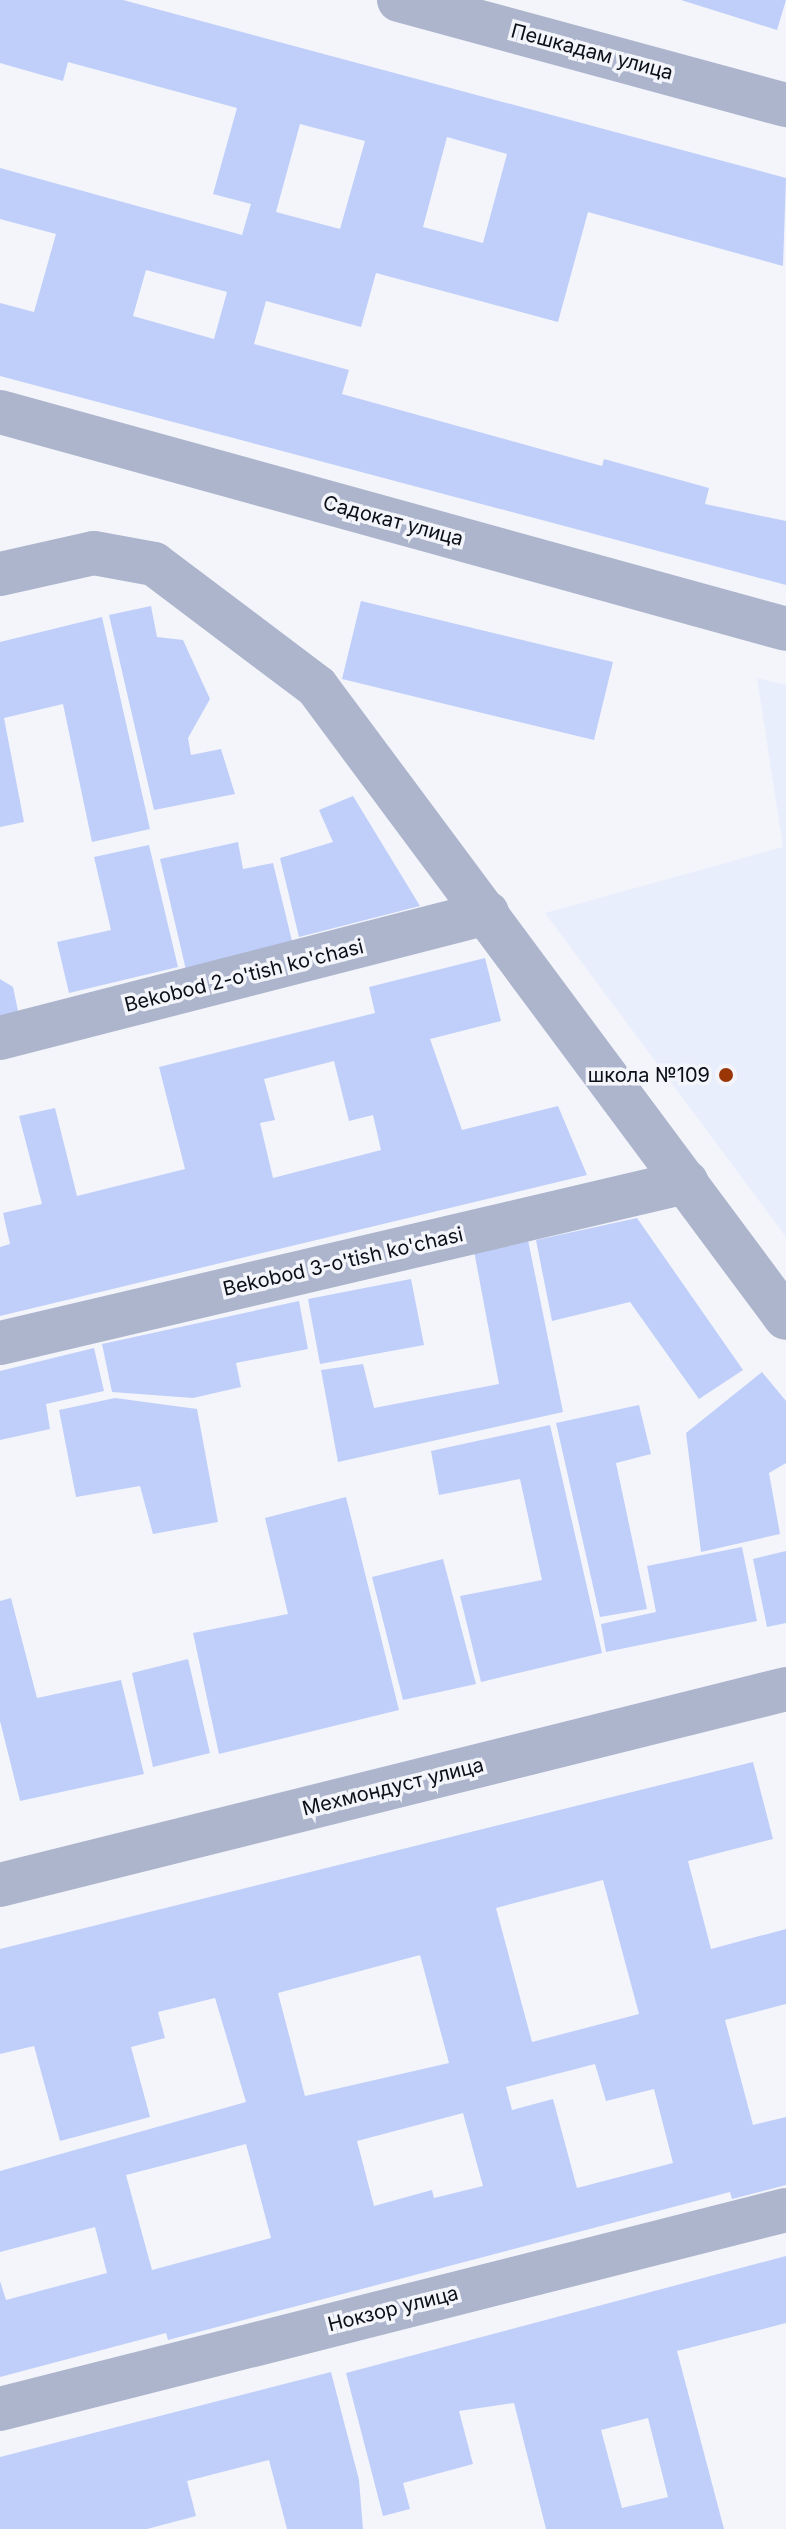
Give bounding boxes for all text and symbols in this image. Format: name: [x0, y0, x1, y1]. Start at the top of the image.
street label: Пешкадам улица: [508, 19, 676, 85]
street label: Садокат улица: [320, 491, 466, 551]
street label: Bekobod 2-o'tish ko'chasi: [122, 935, 366, 1017]
place label: школа №109: [588, 1063, 710, 1087]
marker: школа №109: [717, 1066, 735, 1084]
street label: Bekobod 3-o'tish ko'chasi: [221, 1223, 465, 1301]
street label: Мехмондуст улица: [300, 1753, 486, 1821]
street label: Нокзор улица: [325, 2281, 461, 2337]

